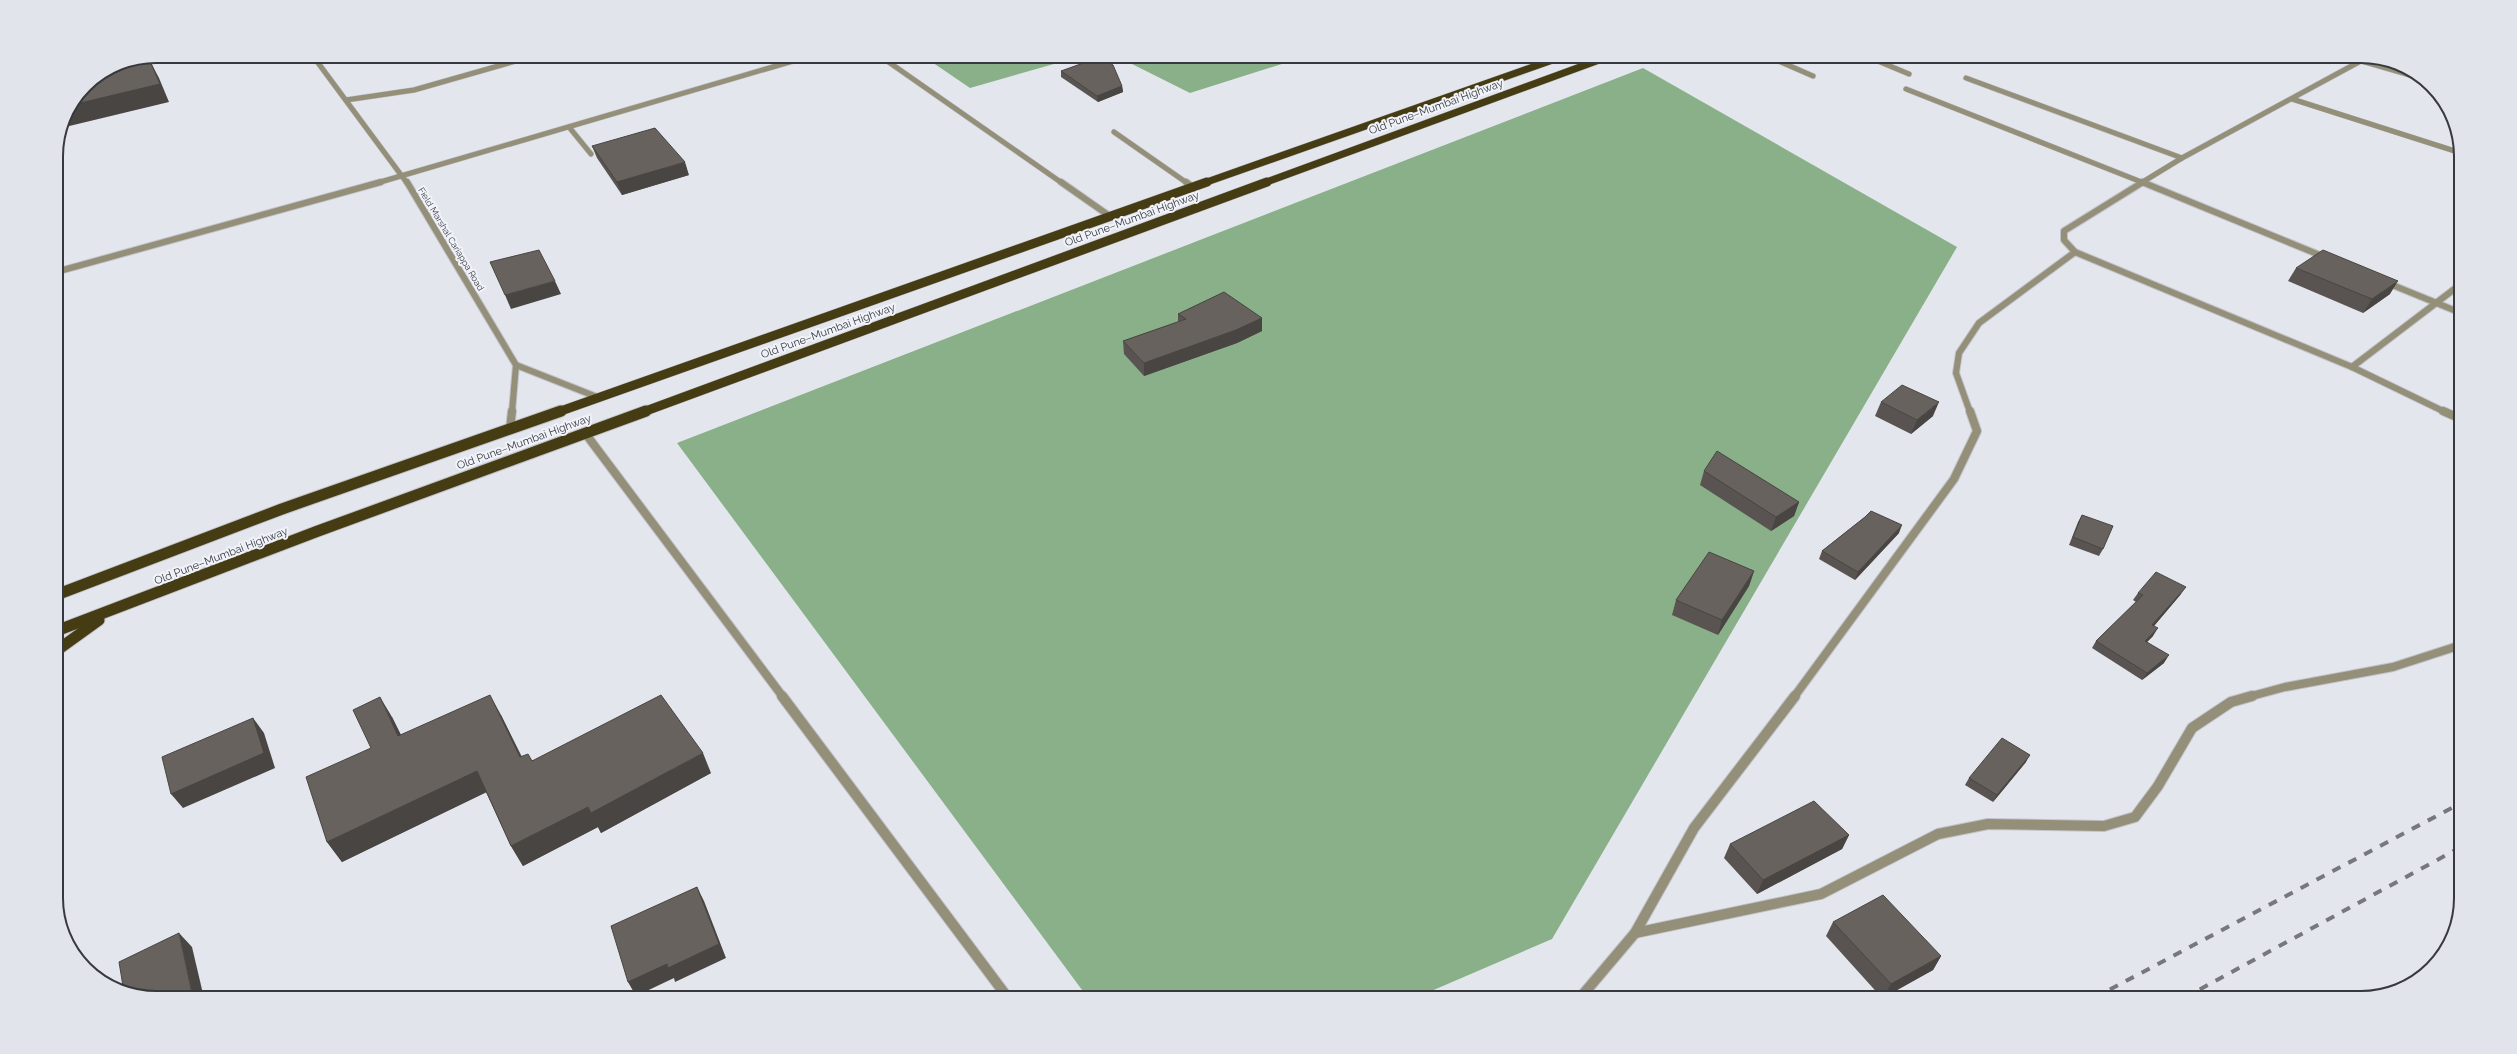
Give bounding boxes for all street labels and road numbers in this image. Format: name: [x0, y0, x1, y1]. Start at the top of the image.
street label: Old Pune–Mumbai Highway: [1367, 77, 1505, 137]
street label: Field Marshal Cariappa Road: [416, 186, 486, 293]
street label: Old Pune–Mumbai Highway: [1063, 189, 1201, 249]
street label: Old Pune–Mumbai Highway: [759, 301, 897, 361]
street label: Old Pune–Mumbai Highway: [455, 412, 593, 472]
street label: Old Pune–Mumbai Highway: [152, 524, 290, 587]

